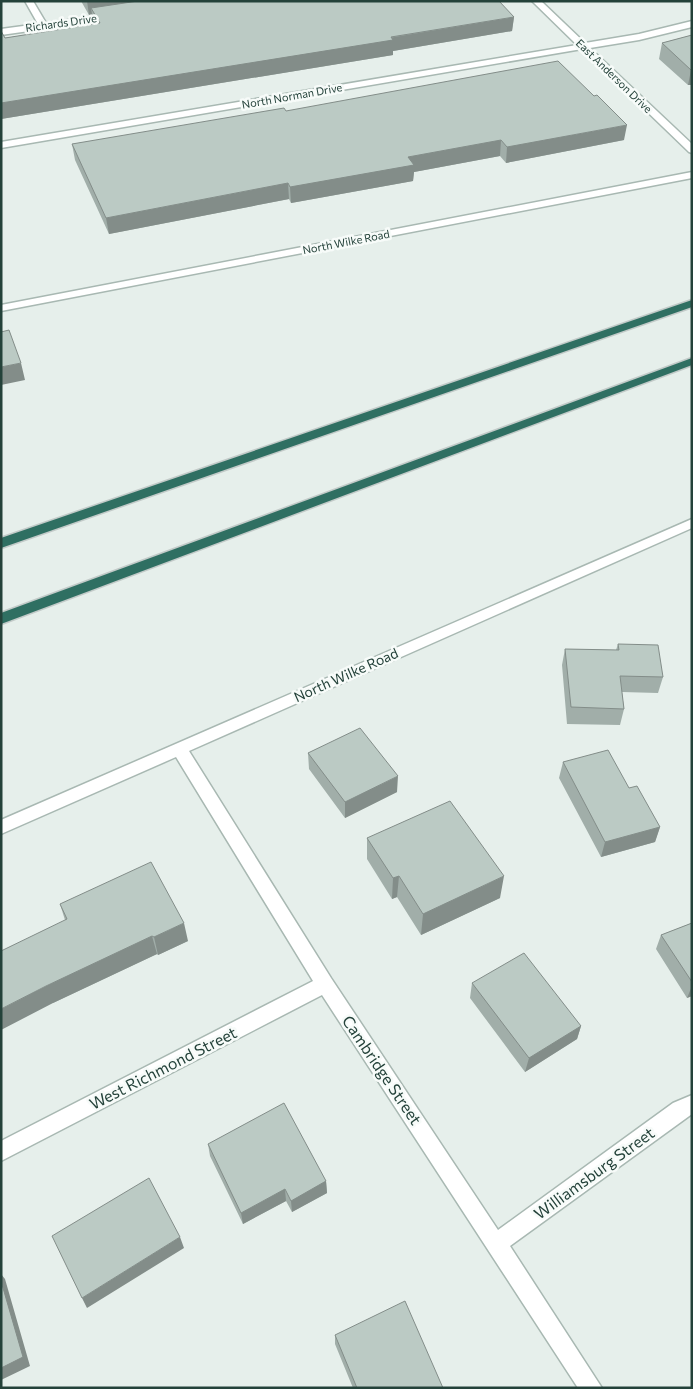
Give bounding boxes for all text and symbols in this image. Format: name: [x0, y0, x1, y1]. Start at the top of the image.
street label: Richards Drive: [24, 11, 98, 34]
street label: East Anderson Drive: [574, 36, 655, 115]
street label: North Norman Drive: [241, 80, 343, 111]
street label: North Wilke Road: [301, 227, 391, 256]
street label: North Wilke Road: [291, 644, 401, 705]
street label: Cambridge Street: [339, 1011, 426, 1128]
street label: West Richmond Street: [86, 1022, 240, 1113]
street label: Williamsburg Street: [530, 1122, 658, 1223]

